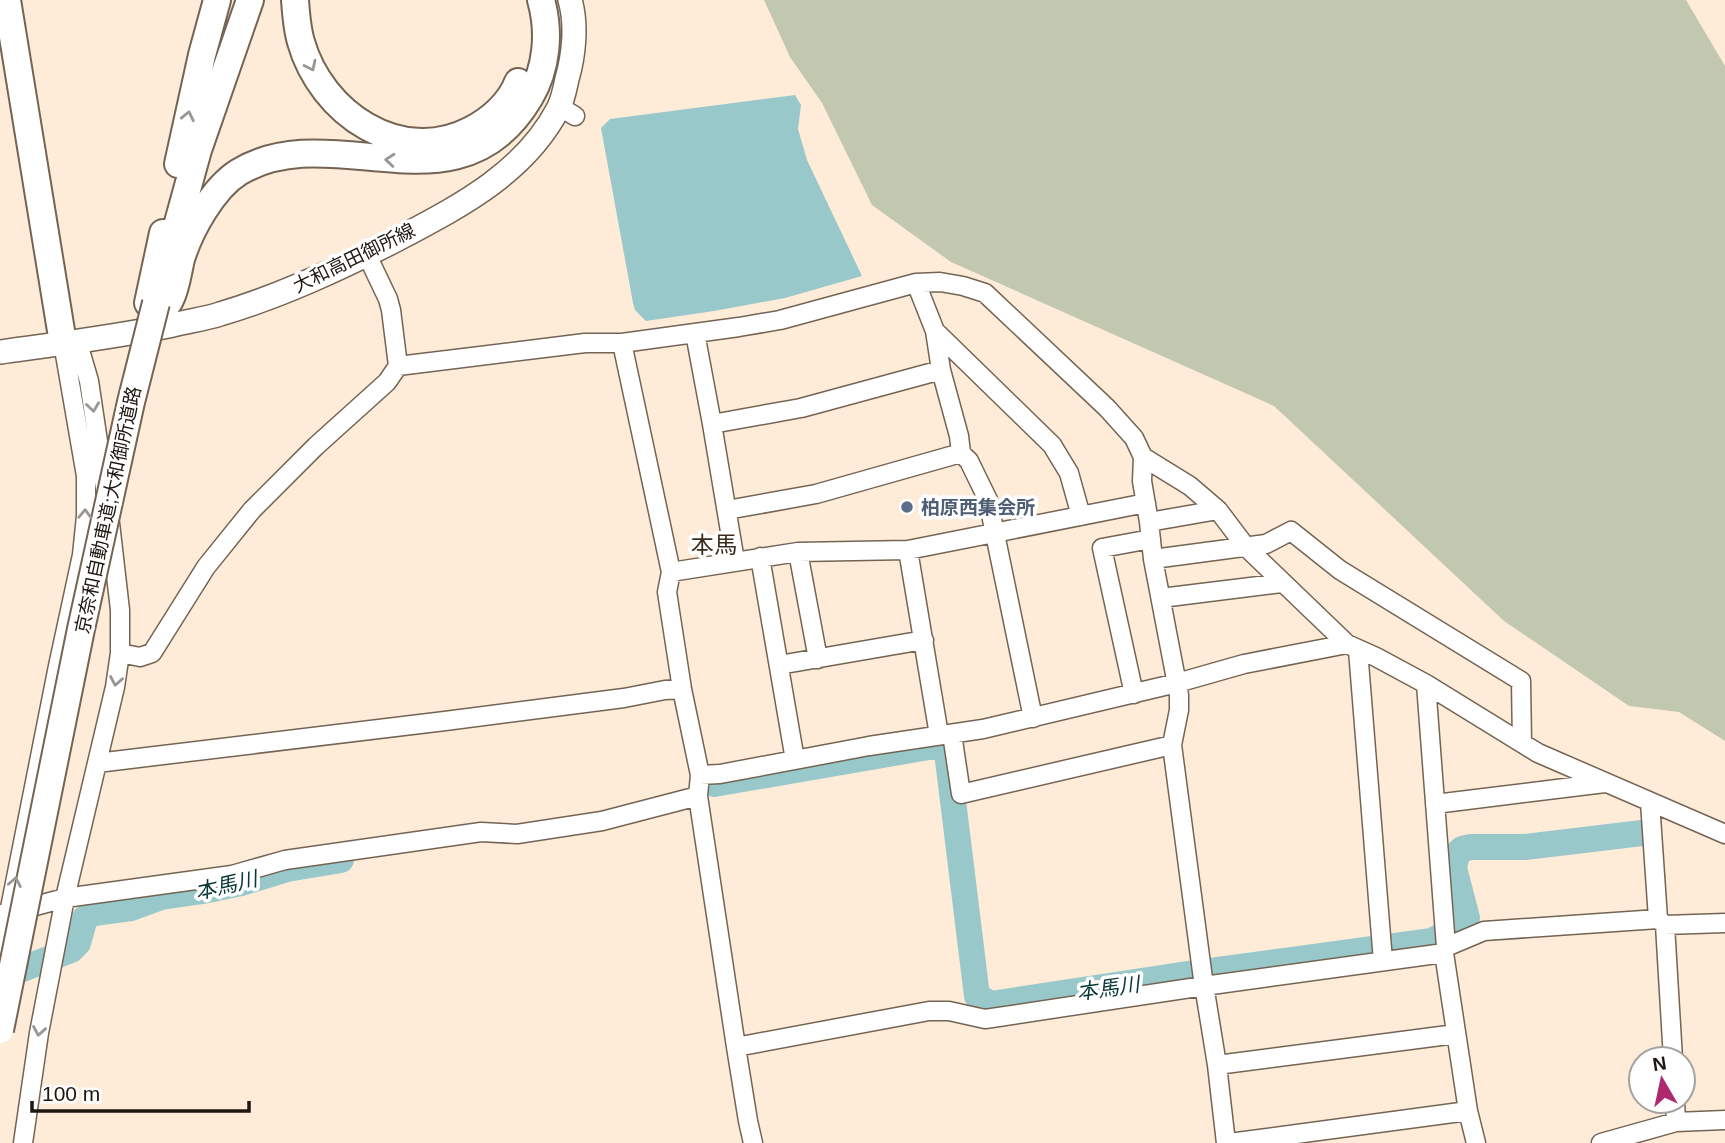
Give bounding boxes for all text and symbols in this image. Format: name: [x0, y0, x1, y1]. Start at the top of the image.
one-way arrow: [302, 59, 316, 71]
one-way arrow: [180, 110, 195, 122]
one-way arrow: [384, 153, 395, 168]
street label: 大和高田御所線: [290, 219, 418, 297]
street label: 京奈和自動車道;大和御所道路: [72, 384, 144, 636]
one-way arrow: [85, 401, 100, 412]
place label: 柏原西集会所: [921, 497, 1035, 518]
marker: 柏原西集会所: [899, 499, 915, 515]
one-way arrow: [78, 508, 93, 519]
district label: 本馬: [691, 532, 737, 558]
one-way arrow: [109, 675, 124, 687]
water label: 本馬川: [193, 866, 261, 903]
one-way arrow: [7, 876, 22, 888]
water label: 本馬川: [1075, 972, 1143, 1004]
one-way arrow: [33, 1025, 48, 1037]
north arrow: [1627, 1045, 1697, 1115]
text: N: [1651, 1052, 1668, 1075]
scale bar: [32, 1070, 248, 1114]
text: 100 m: [42, 1082, 100, 1105]

